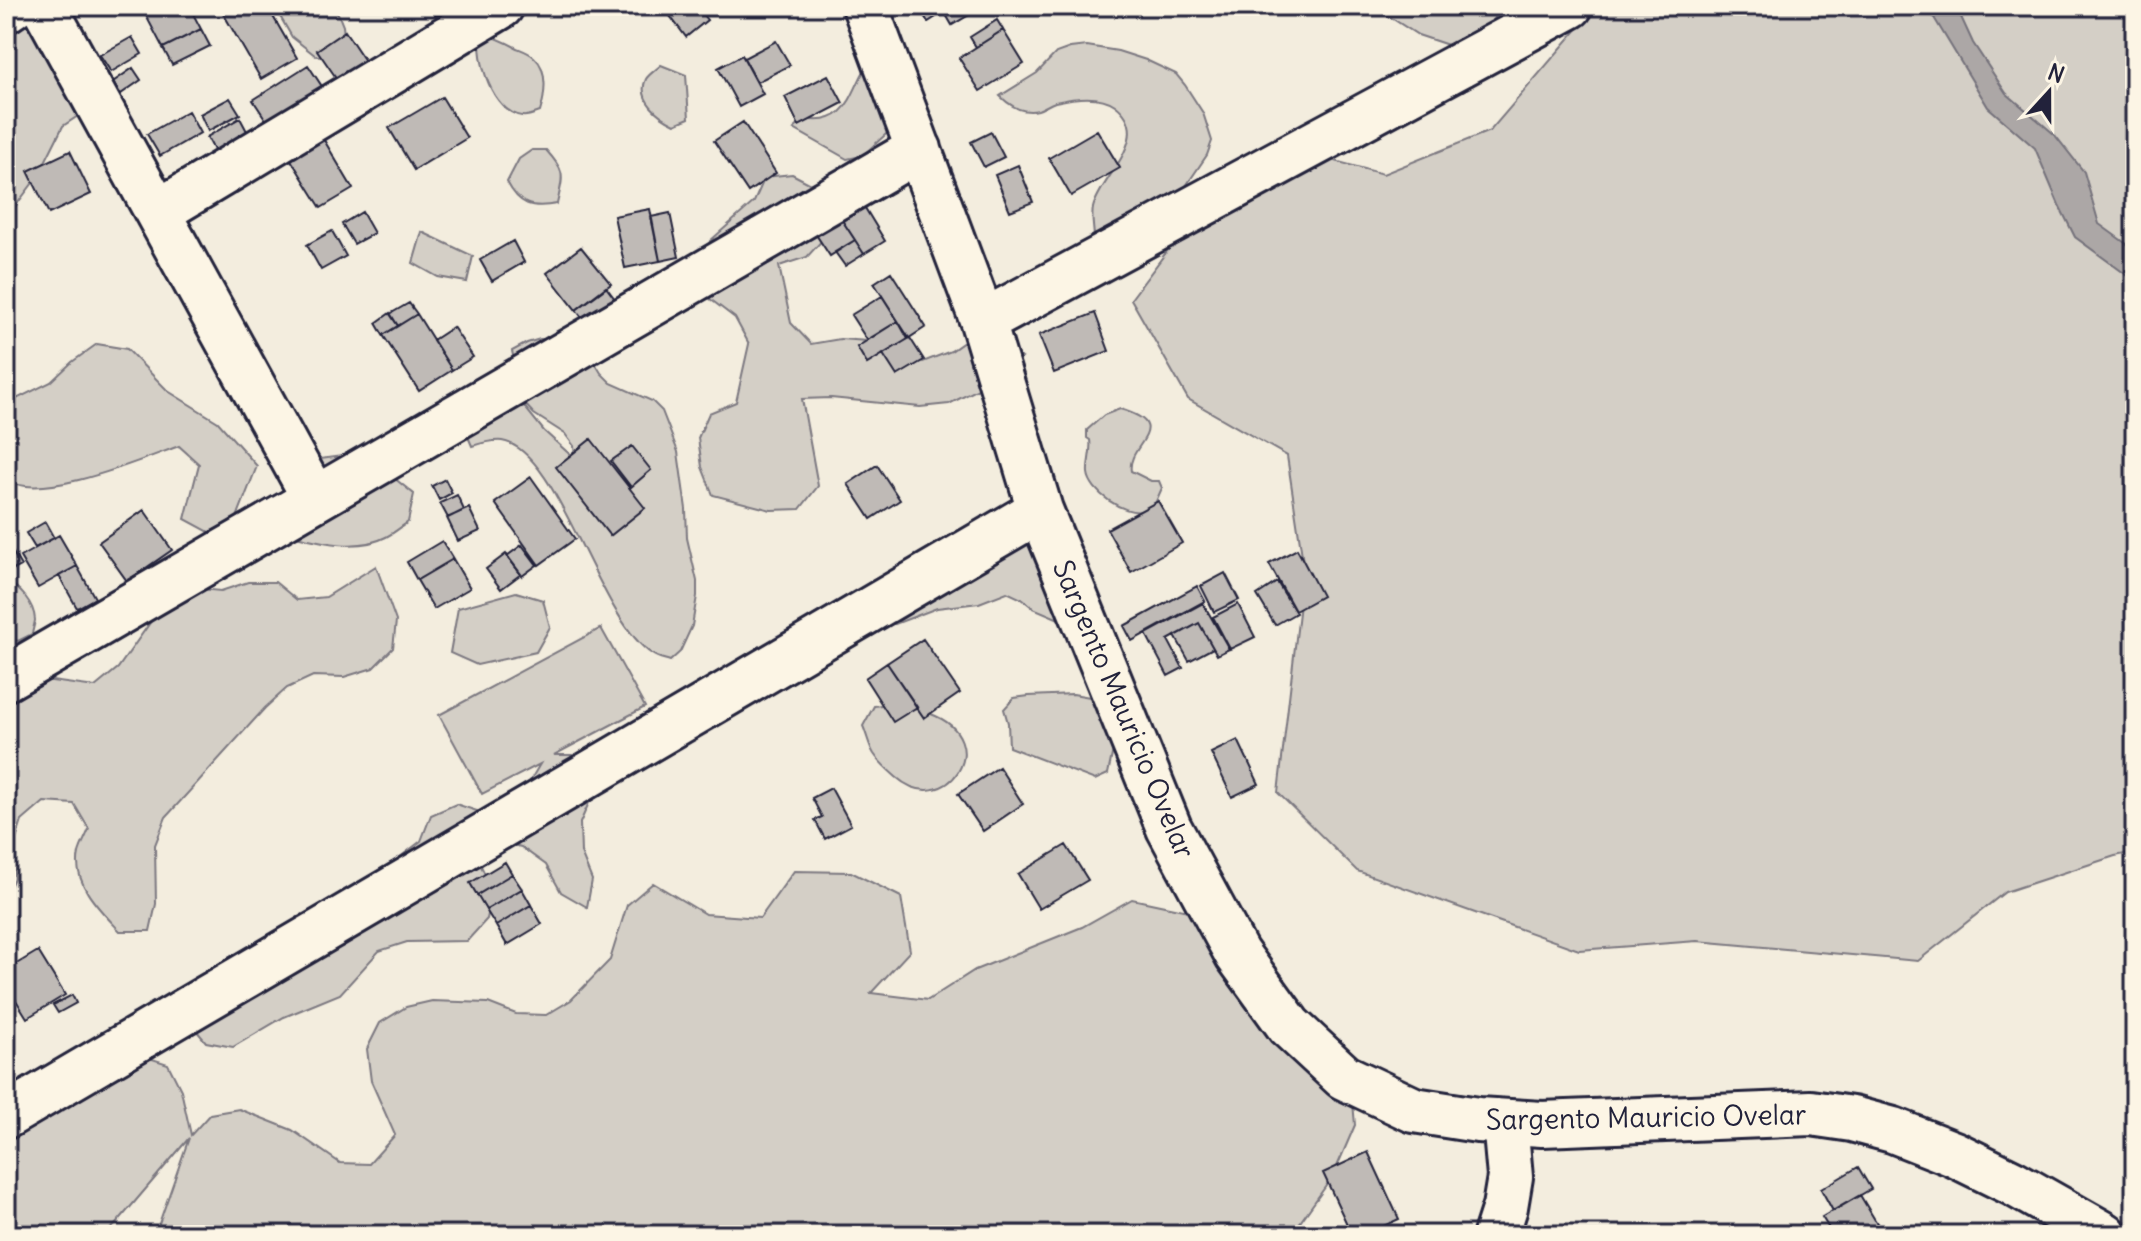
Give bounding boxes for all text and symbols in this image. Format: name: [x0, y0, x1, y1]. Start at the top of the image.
north arrow: [2009, 52, 2089, 132]
text: N: [2044, 58, 2068, 89]
street label: Sargento Mauricio Ovelar: [1045, 554, 1203, 864]
street label: Sargento Mauricio Ovelar: [1485, 1096, 1807, 1138]

